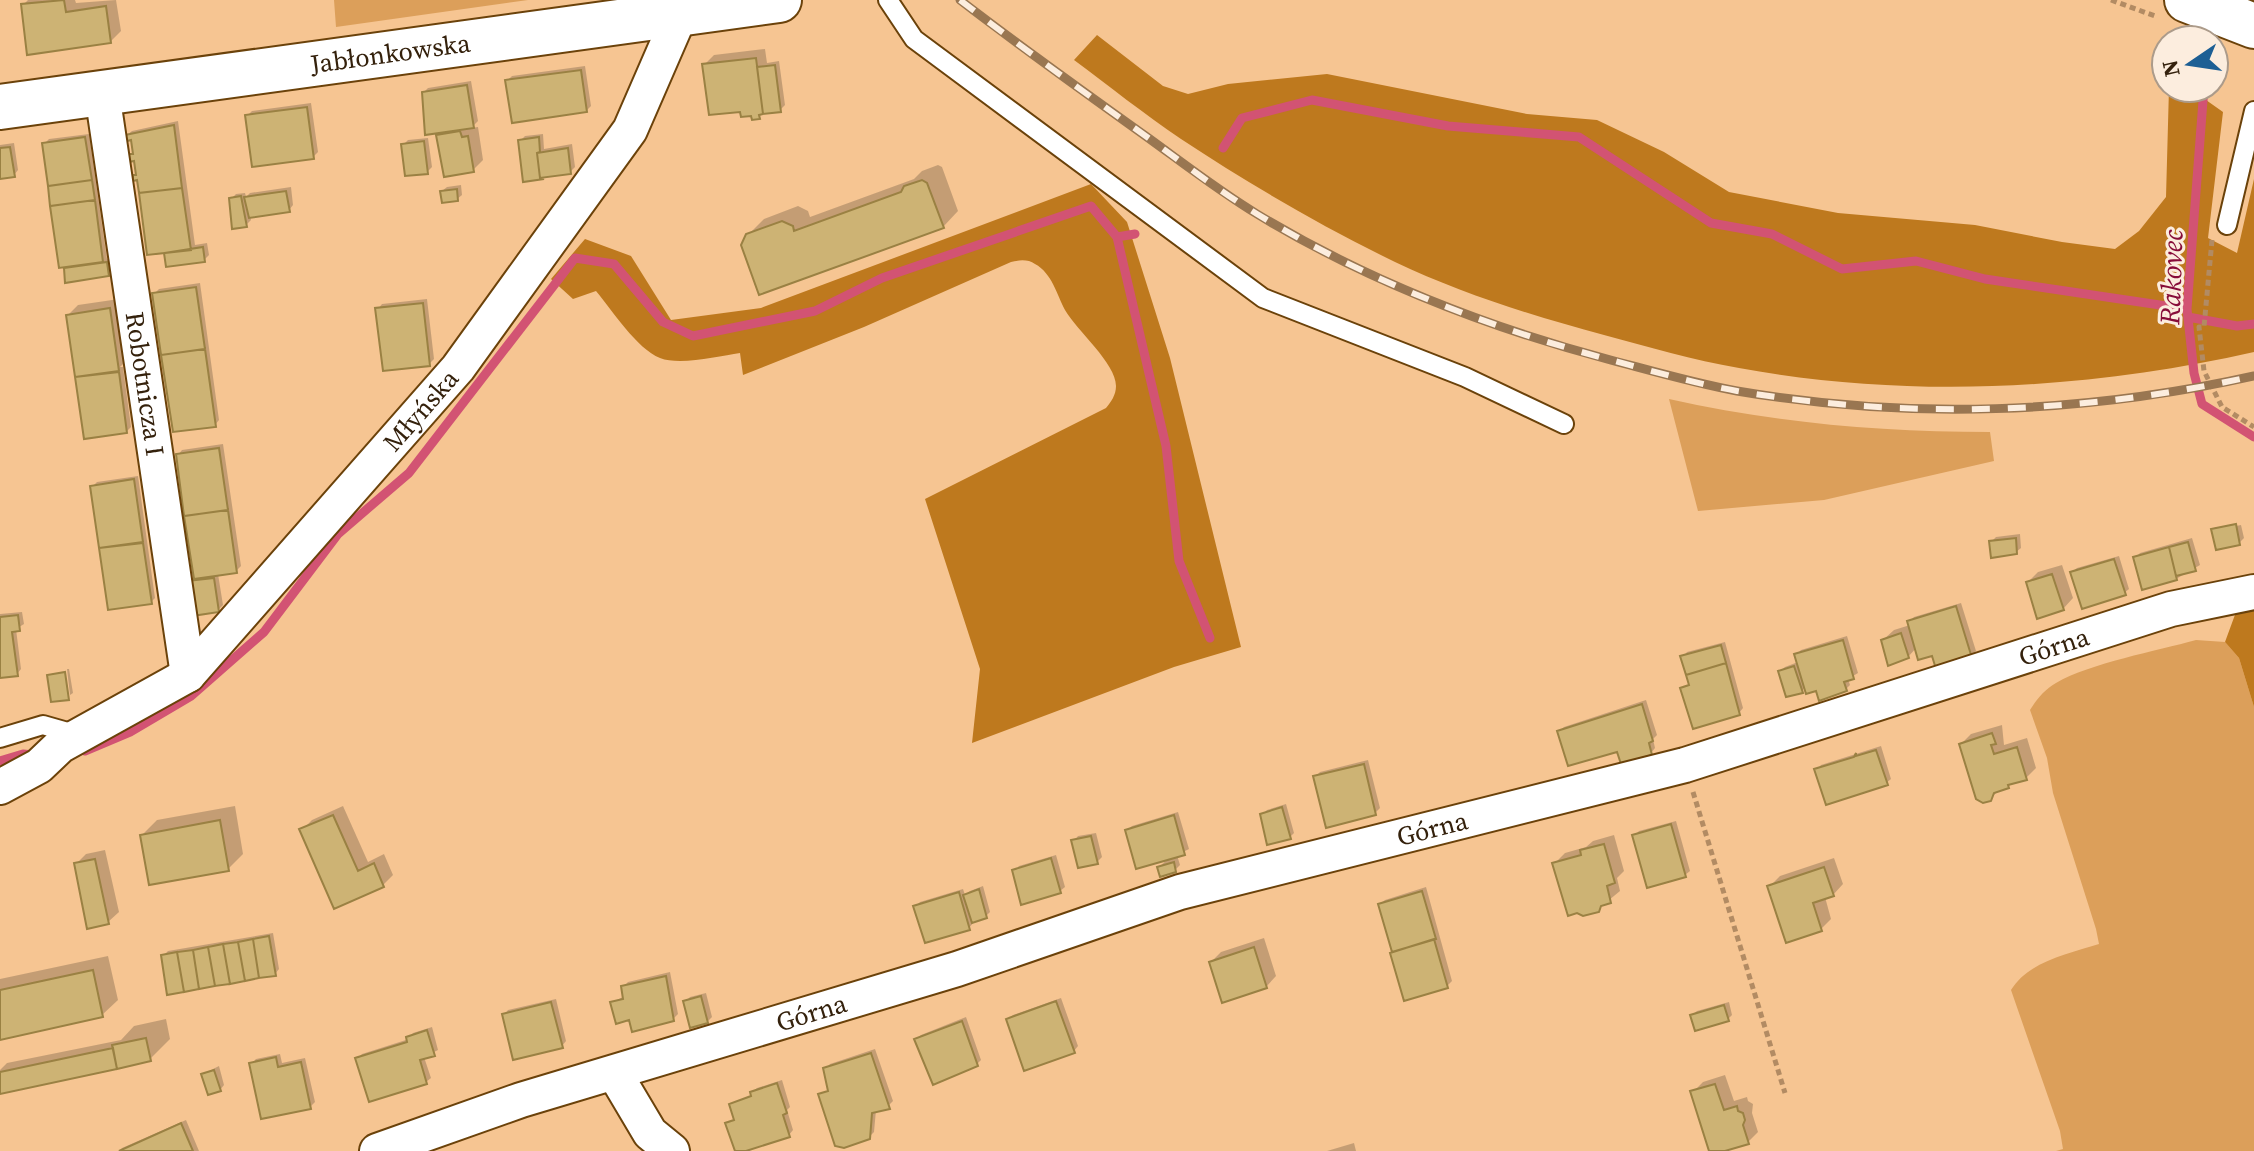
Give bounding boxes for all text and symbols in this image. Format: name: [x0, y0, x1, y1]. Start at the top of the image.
street label: Jabłonkowska: [307, 24, 473, 82]
north arrow: [2150, 24, 2230, 104]
text: N: [2154, 57, 2187, 80]
water label: Rakovec: [2150, 228, 2192, 326]
street label: Robotnicza I: [117, 309, 173, 458]
street label: Młyńska: [375, 361, 467, 459]
street label: Górna: [2014, 618, 2094, 675]
street label: Górna: [1393, 802, 1472, 855]
street label: Górna: [772, 985, 852, 1040]

